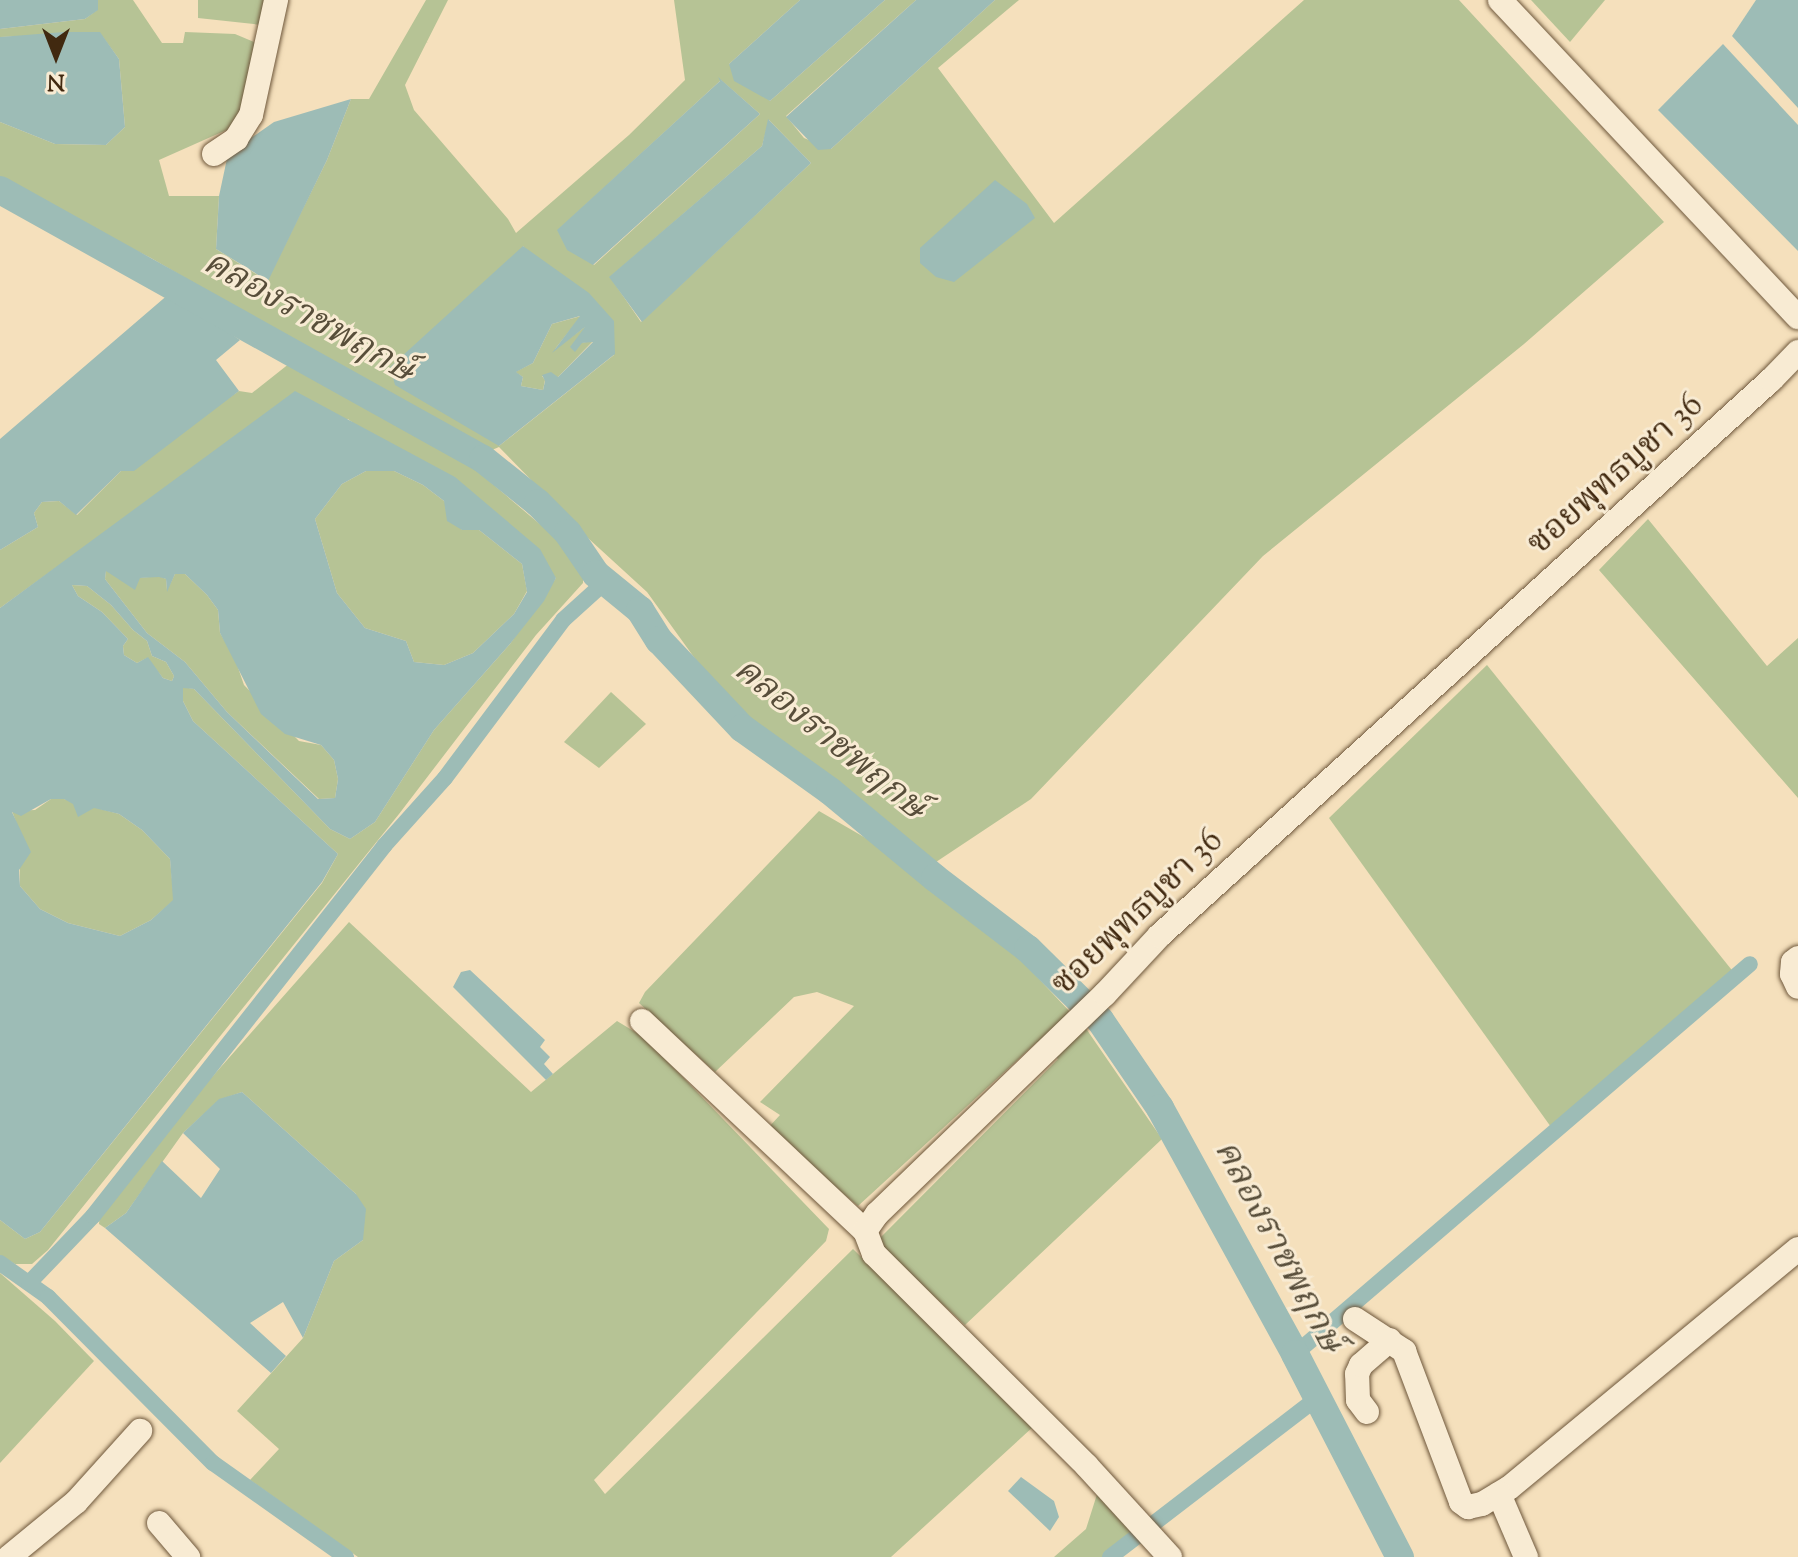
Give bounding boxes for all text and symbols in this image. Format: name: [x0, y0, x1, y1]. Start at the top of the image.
north arrow: [16, 16, 96, 96]
text: N: [47, 64, 65, 96]
water label: คลองราชพฤกษ์: [195, 242, 421, 394]
street label: ซอยพุทธบูชา 36: [1520, 386, 1712, 564]
water label: คลองราชพฤกษ์: [724, 649, 934, 831]
street label: ซอยพุทธบูชา 36: [1044, 821, 1232, 1005]
water label: คลองราชพฤกษ์: [1203, 1133, 1351, 1361]

